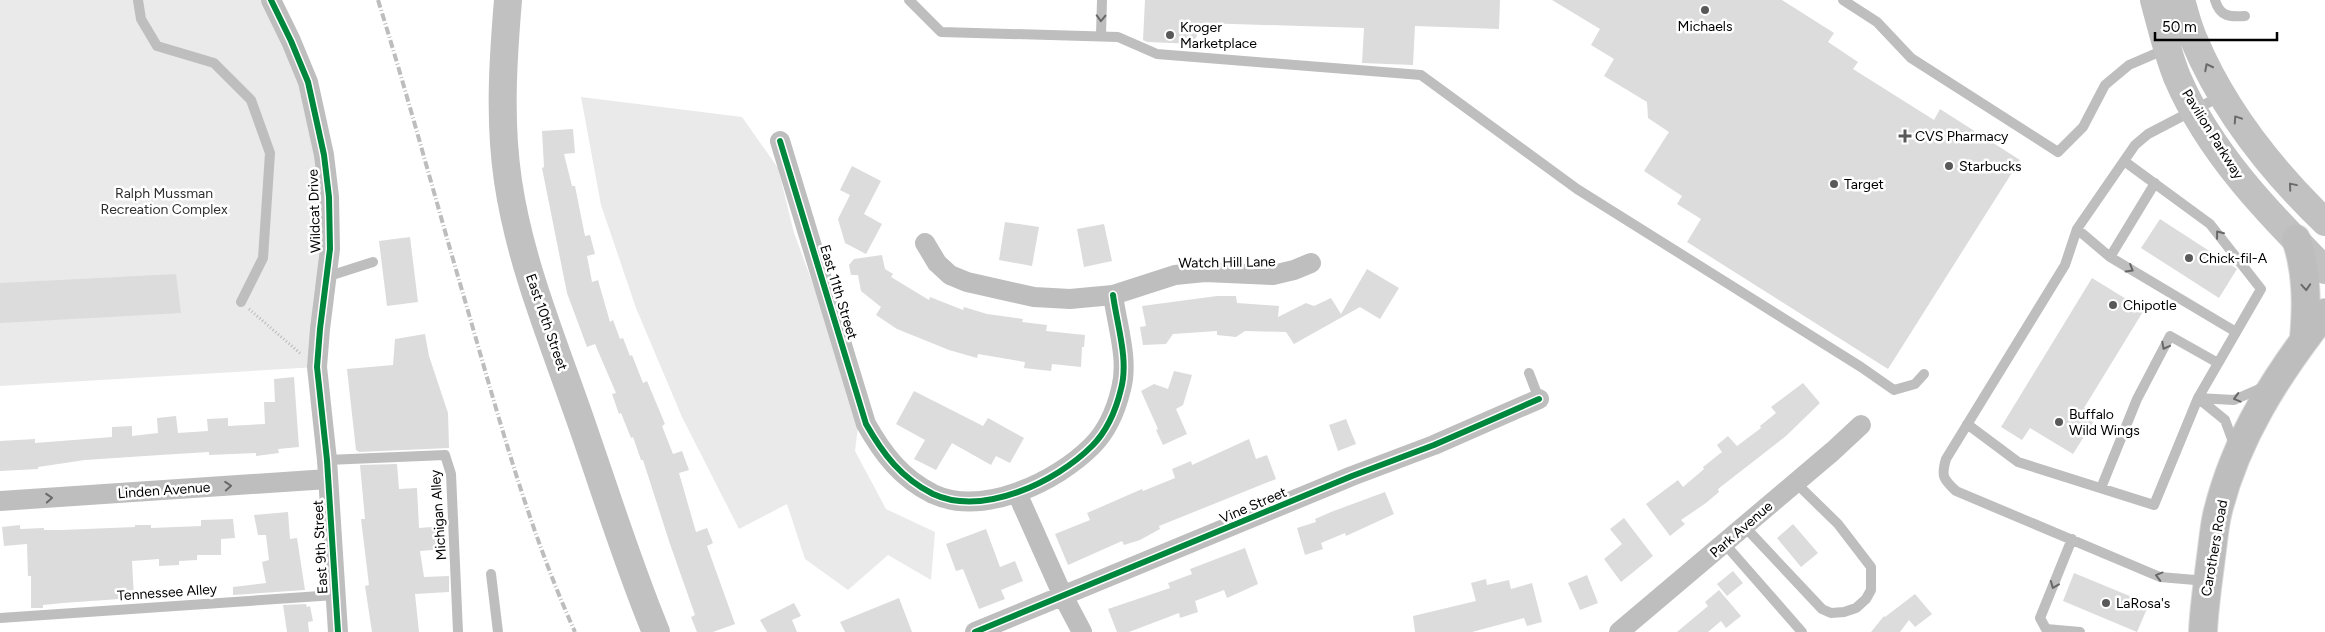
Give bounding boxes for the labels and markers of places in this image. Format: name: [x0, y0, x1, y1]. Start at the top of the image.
marker: Michaels: [1699, 4, 1711, 16]
place label: Michaels: [1678, 18, 1732, 35]
place label: Kroger Marketplace: [1180, 19, 1257, 52]
marker: Kroger Marketplace: [1164, 29, 1176, 41]
place label: CVS Pharmacy: [1915, 128, 2009, 145]
marker: CVS Pharmacy: [1899, 130, 1911, 142]
place label: Starbucks: [1959, 158, 2022, 175]
marker: Starbucks: [1943, 160, 1955, 172]
place label: Target: [1844, 176, 1884, 193]
marker: Target: [1828, 178, 1840, 190]
place label: Chick-fil-A: [2199, 250, 2268, 267]
marker: Chick-fil-A: [2183, 252, 2195, 264]
place label: Chipotle: [2123, 297, 2177, 314]
marker: Chipotle: [2107, 299, 2119, 311]
place label: Buffalo Wild Wings: [2069, 406, 2140, 439]
marker: Buffalo Wild Wings: [2053, 416, 2065, 428]
place label: LaRosa's: [2116, 595, 2170, 612]
marker: LaRosa's: [2100, 597, 2112, 609]

